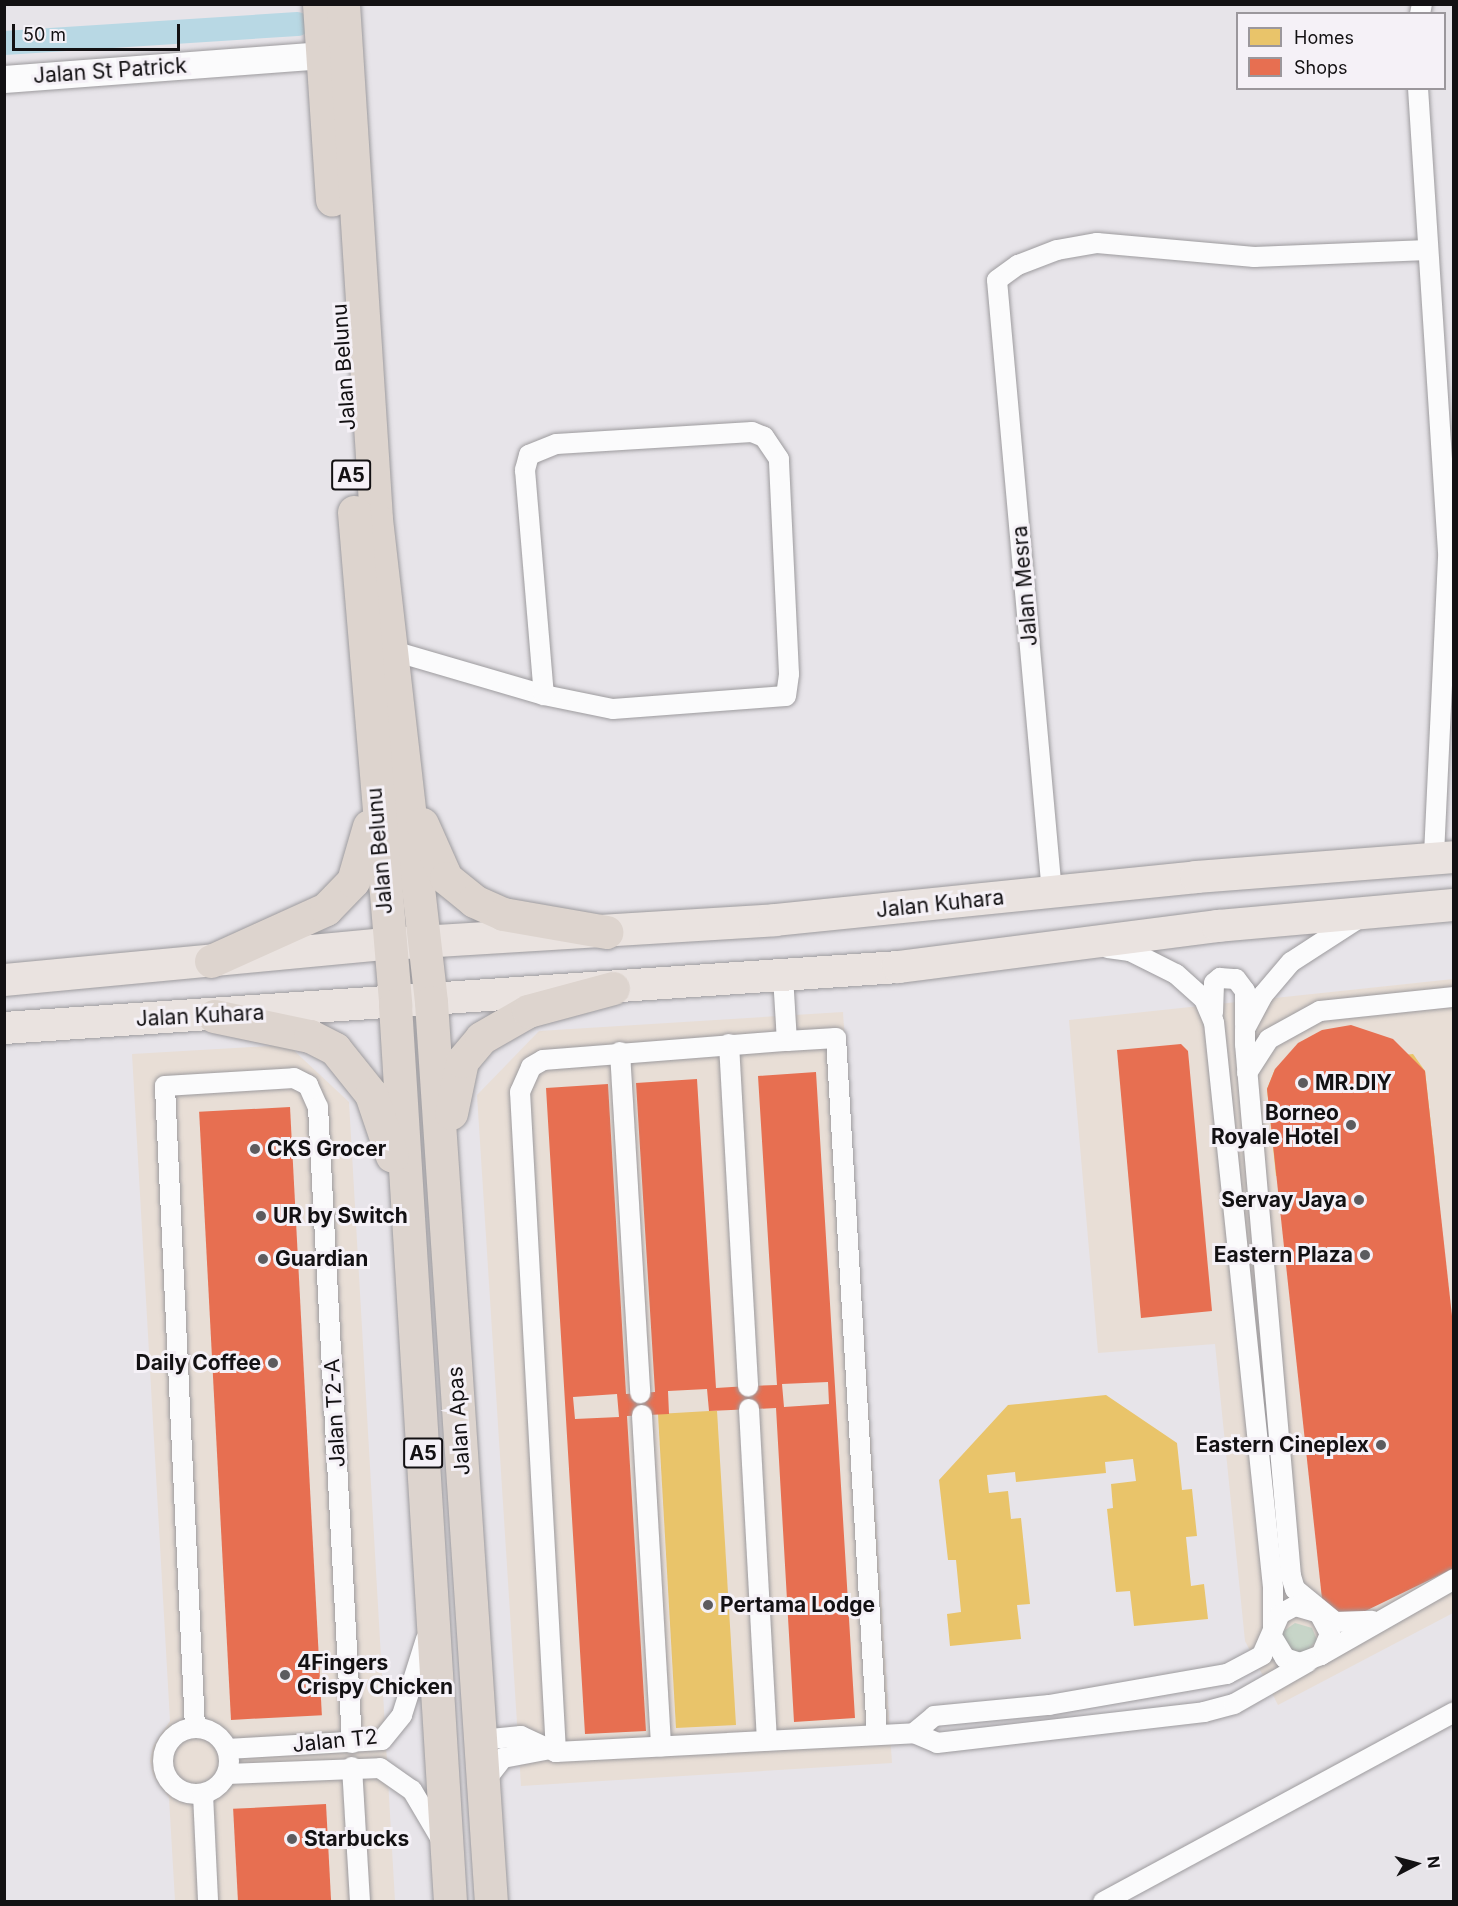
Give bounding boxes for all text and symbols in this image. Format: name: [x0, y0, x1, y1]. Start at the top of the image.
scale bar: [15, 12, 183, 50]
legend: [1236, 12, 1446, 90]
text: 50 m: [23, 24, 66, 45]
text: Homes: [1294, 27, 1354, 48]
street label: Jalan St Patrick: [32, 53, 188, 89]
text: Shops: [1294, 57, 1348, 78]
street label: Jalan Belunu: [327, 303, 361, 431]
road number: A5: [330, 458, 372, 492]
street label: Jalan Mesra: [1007, 525, 1043, 647]
street label: Jalan Belunu: [362, 787, 398, 915]
street label: Jalan Kuhara: [875, 885, 1005, 923]
street label: Jalan Kuhara: [135, 1000, 265, 1032]
place label: MR.DIY: [1315, 1070, 1392, 1096]
marker: MR.DIY: [1296, 1076, 1310, 1090]
place label: Borneo Royale Hotel: [1211, 1100, 1339, 1150]
marker: Borneo Royale Hotel: [1344, 1118, 1358, 1132]
place label: CKS Grocer: [267, 1136, 386, 1162]
marker: CKS Grocer: [248, 1142, 262, 1156]
place label: Servay Jaya: [1221, 1187, 1347, 1213]
marker: Servay Jaya: [1352, 1193, 1366, 1207]
place label: UR by Switch: [273, 1203, 408, 1229]
marker: UR by Switch: [254, 1209, 268, 1223]
place label: Eastern Plaza: [1214, 1242, 1353, 1268]
place label: Guardian: [275, 1246, 368, 1272]
marker: Eastern Plaza: [1358, 1248, 1372, 1262]
marker: Guardian: [256, 1252, 270, 1266]
place label: Daily Coffee: [136, 1350, 261, 1376]
marker: Daily Coffee: [266, 1356, 280, 1370]
street label: Jalan T2-A: [320, 1358, 350, 1468]
street label: Jalan Apas: [443, 1366, 475, 1476]
place label: Eastern Cineplex: [1196, 1432, 1369, 1458]
road number: A5: [402, 1436, 444, 1470]
marker: Eastern Cineplex: [1374, 1438, 1388, 1452]
place label: Pertama Lodge: [720, 1592, 875, 1618]
marker: Pertama Lodge: [701, 1598, 715, 1612]
place label: 4Fingers Crispy Chicken: [297, 1650, 453, 1700]
marker: 4Fingers Crispy Chicken: [278, 1668, 292, 1682]
street label: Jalan T2: [291, 1724, 379, 1758]
place label: Starbucks: [304, 1826, 409, 1852]
marker: Starbucks: [285, 1832, 299, 1846]
north arrow: [1386, 1834, 1446, 1894]
text: N: [1423, 1855, 1444, 1869]

